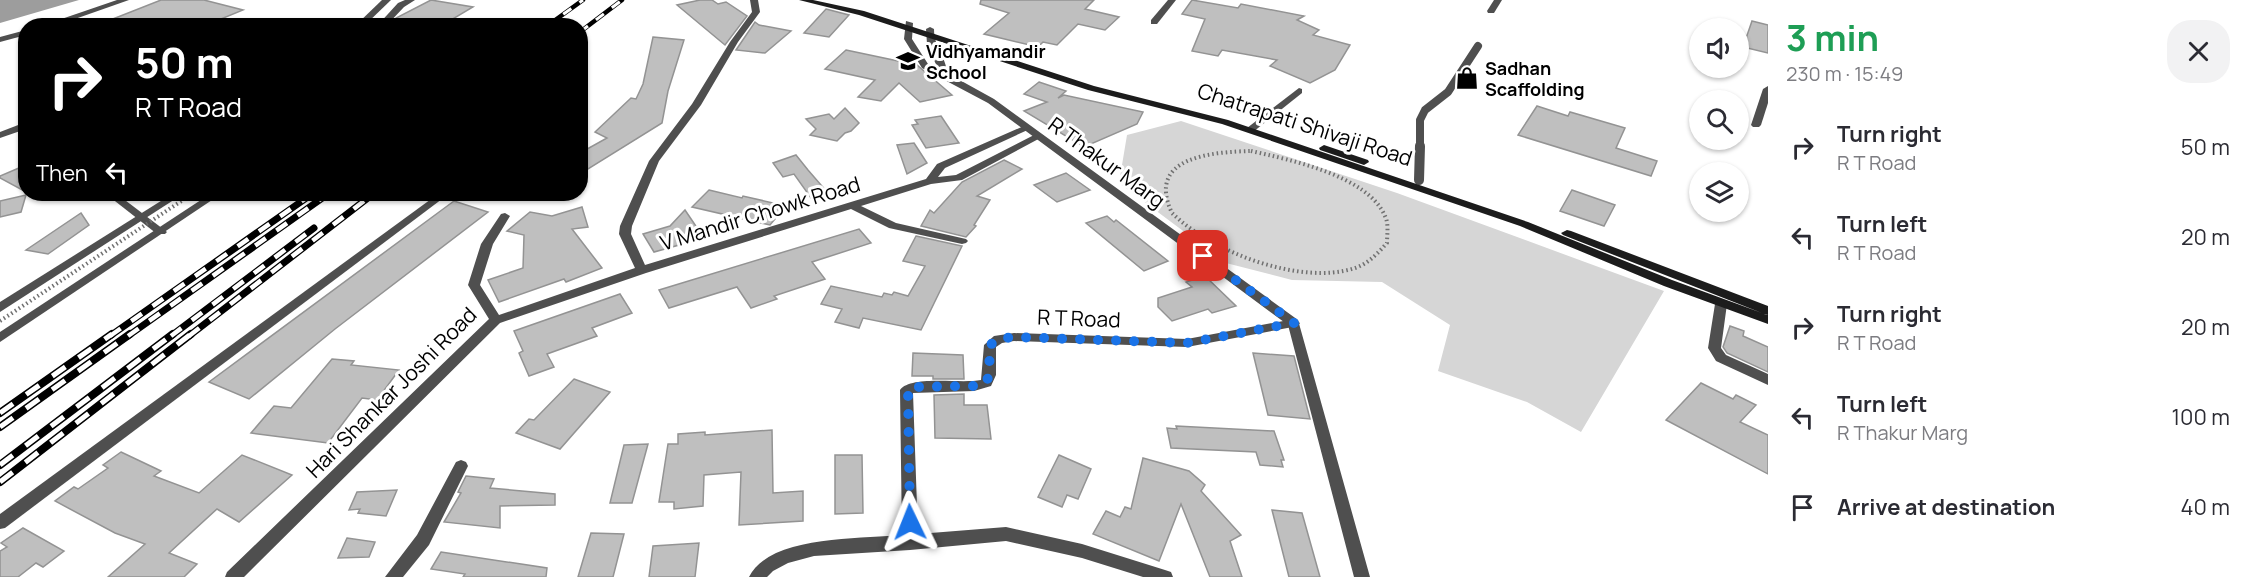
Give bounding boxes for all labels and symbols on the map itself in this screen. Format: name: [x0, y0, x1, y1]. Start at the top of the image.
place label: Vidhyamandir School: [926, 39, 1046, 84]
school or university icon: Vidhyamandir School: [895, 48, 921, 74]
place label: Sadhan Scaffolding: [1485, 56, 1585, 101]
shop icon: Sadhan Scaffolding: [1454, 65, 1480, 91]
street label: Chatrapati Shivaji Road: [1194, 76, 1416, 172]
street label: R Thakur Marg: [1043, 110, 1171, 214]
street label: V Mandir Chowk Road: [657, 169, 863, 257]
pin: [1177, 230, 1228, 281]
street label: Hari Shankar Joshi Road: [300, 301, 482, 483]
street label: R T Road: [1037, 303, 1121, 333]
position arrow: [878, 490, 942, 554]

